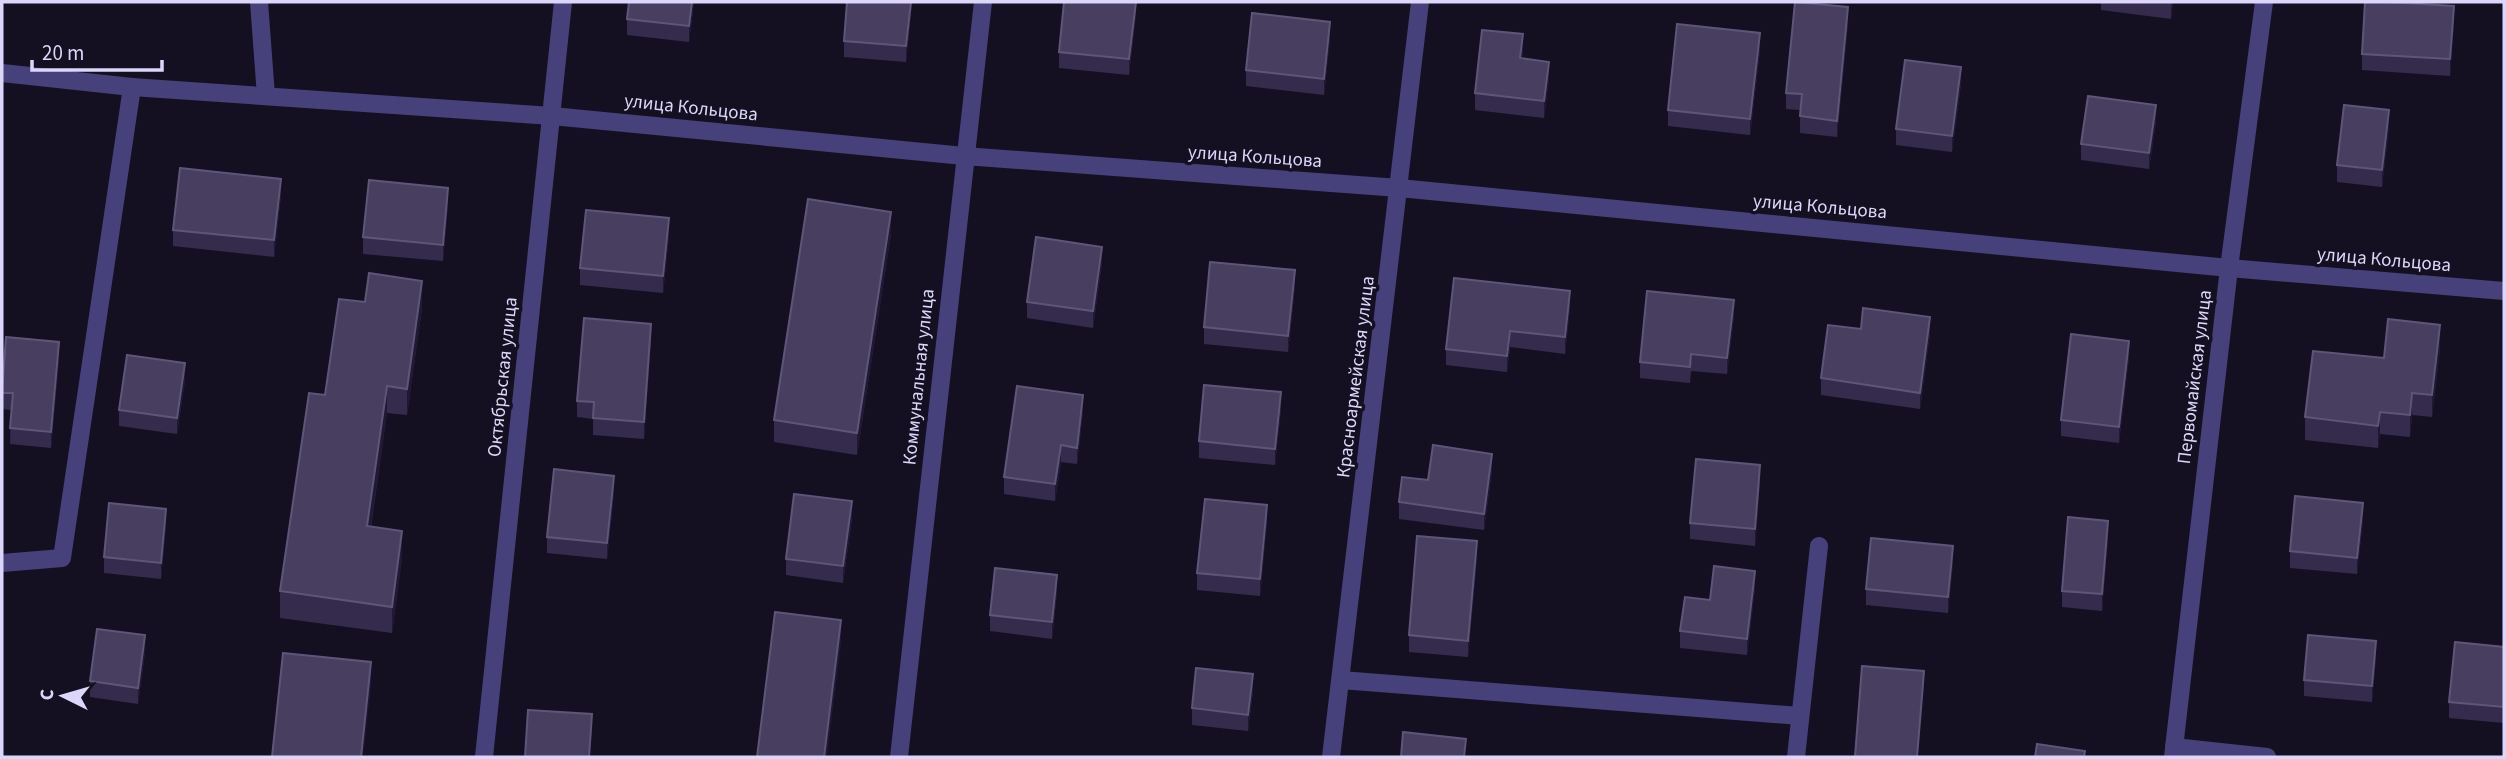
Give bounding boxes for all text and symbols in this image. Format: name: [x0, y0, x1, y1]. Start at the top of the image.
scale bar: [32, 28, 161, 72]
text: 20 m: [42, 38, 84, 68]
street label: улица Кольцова: [623, 88, 759, 128]
street label: улица Кольцова: [1187, 139, 1323, 175]
street label: улица Кольцова: [1752, 188, 1888, 226]
street label: улица Кольцова: [2316, 241, 2452, 279]
street label: Красноармейская улица: [1330, 274, 1382, 480]
street label: Коммунальная улица: [896, 287, 942, 467]
street label: Первомайская улица: [2171, 288, 2219, 466]
street label: Октябрьская улица: [481, 296, 525, 458]
north arrow: [28, 661, 98, 731]
text: С: [34, 688, 61, 701]

